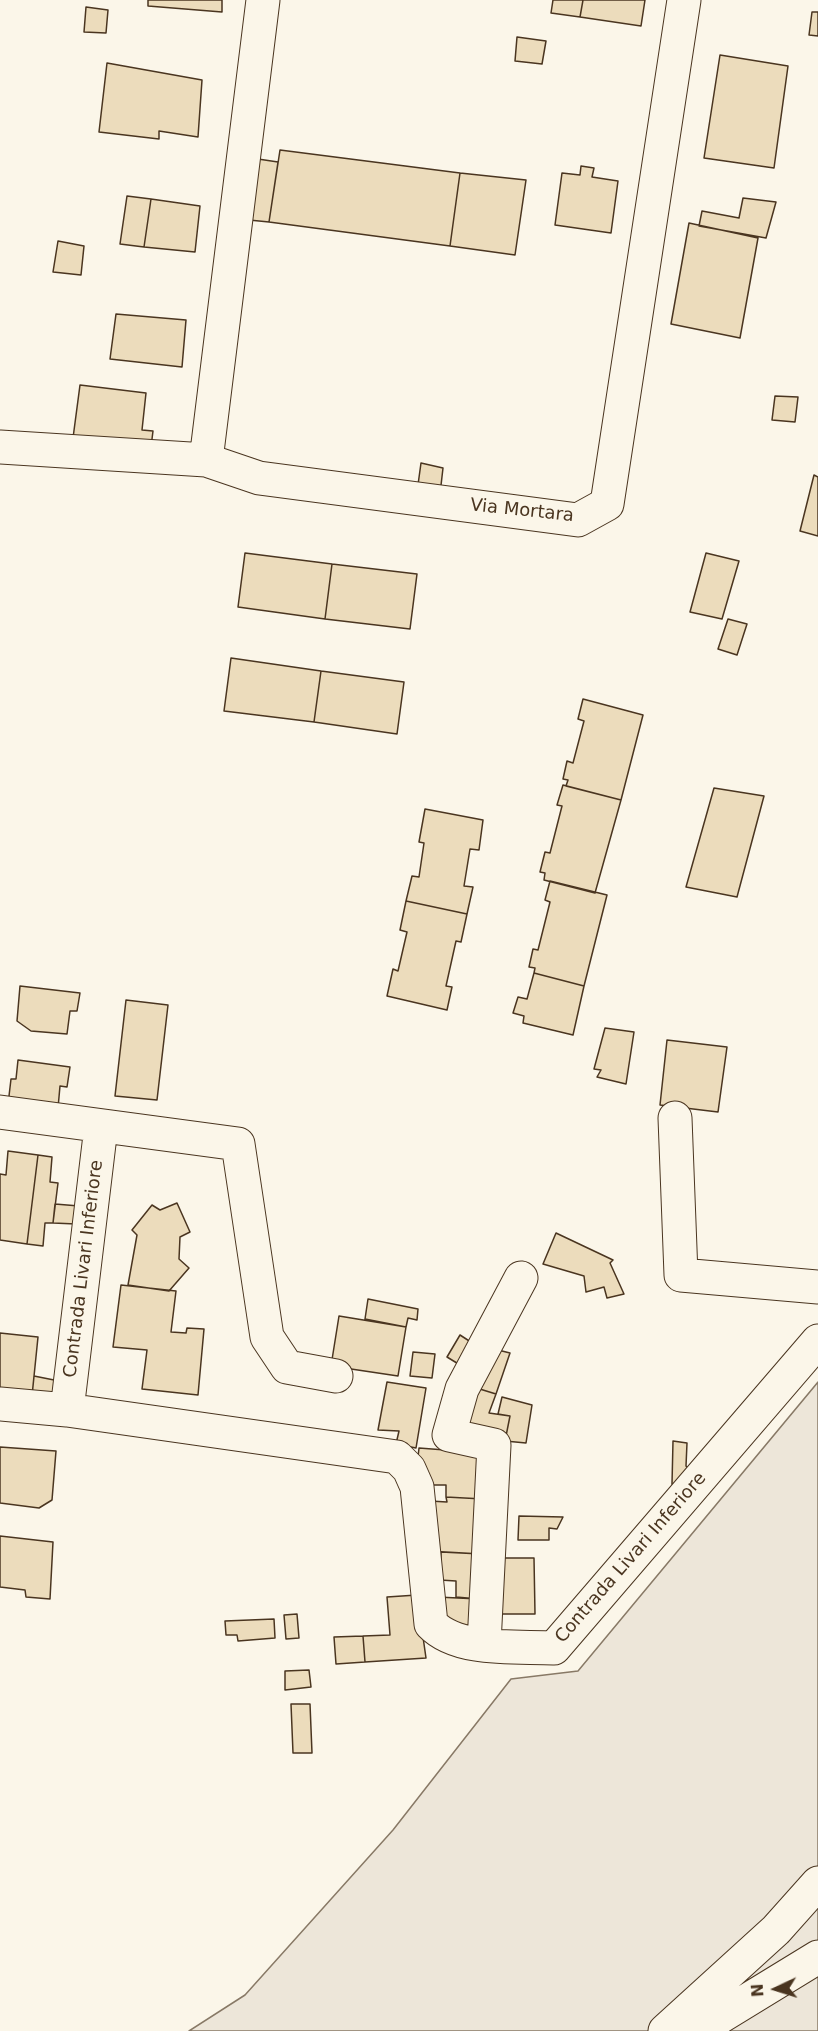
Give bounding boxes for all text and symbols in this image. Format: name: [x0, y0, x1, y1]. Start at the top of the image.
street label: Via Mortara: [469, 495, 575, 527]
street label: Contrada Livari Inferiore: [60, 1159, 108, 1379]
street label: Contrada Livari Inferiore: [551, 1468, 711, 1648]
north arrow: [746, 1959, 806, 2019]
text: N: [748, 1983, 767, 1998]

